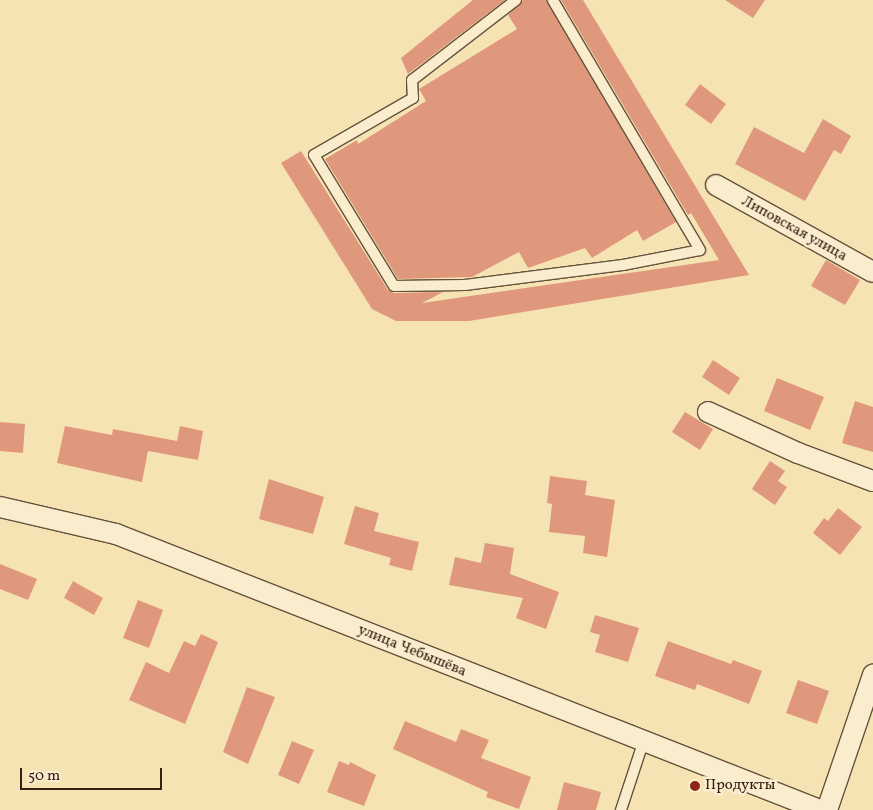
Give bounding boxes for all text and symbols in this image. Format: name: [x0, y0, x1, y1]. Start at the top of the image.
street label: Липовская улица: [738, 192, 850, 266]
street label: улица Чебышёва: [355, 621, 469, 681]
scale bar: [22, 758, 165, 790]
text: 50 m: [28, 766, 60, 787]
place label: Продукты: [705, 777, 775, 795]
marker: Продукты: [689, 780, 701, 792]

